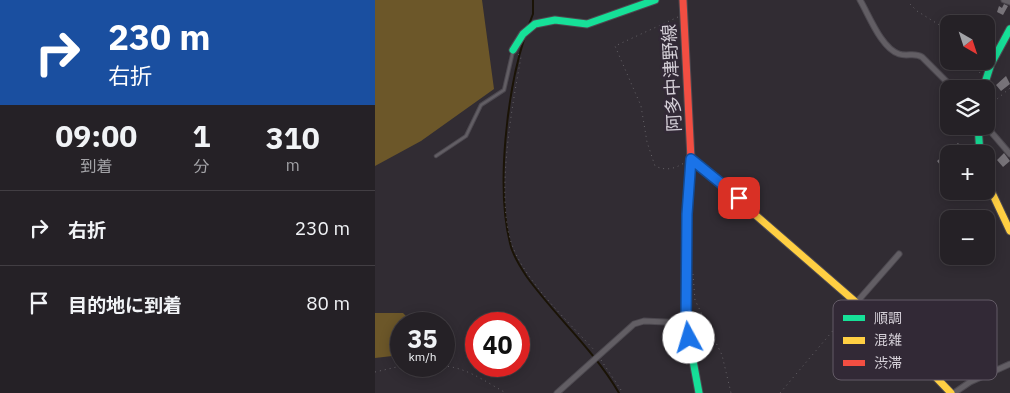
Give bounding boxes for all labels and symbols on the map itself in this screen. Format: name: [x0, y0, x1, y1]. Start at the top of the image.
north arrow: [940, 15, 995, 70]
street label: 阿多中津野線: [657, 23, 686, 133]
pin: [718, 177, 760, 219]
legend: [833, 300, 997, 380]
text: 順調: [874, 309, 902, 327]
position arrow: [662, 311, 714, 363]
speed limit sign: 40: [465, 312, 530, 377]
text: 混雑: [874, 331, 902, 349]
text: 渋滞: [874, 354, 902, 372]

